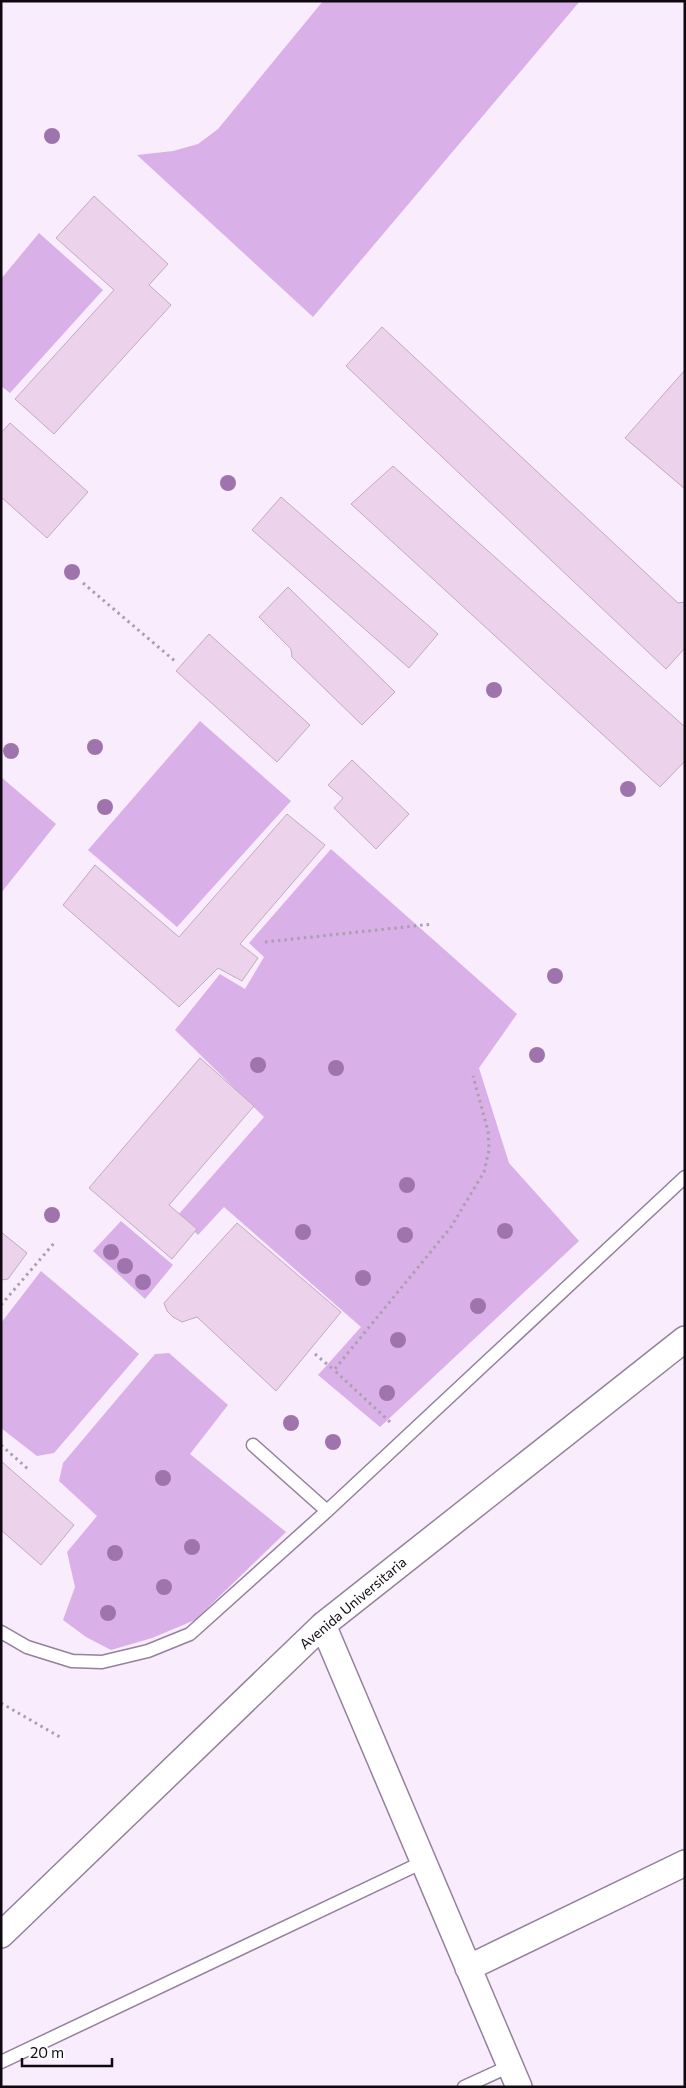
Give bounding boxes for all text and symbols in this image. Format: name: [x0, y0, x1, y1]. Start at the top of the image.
street label: Avenida Universitaria: [296, 1553, 410, 1652]
scale bar: [22, 2036, 112, 2068]
text: 20 m: [30, 2043, 64, 2061]

